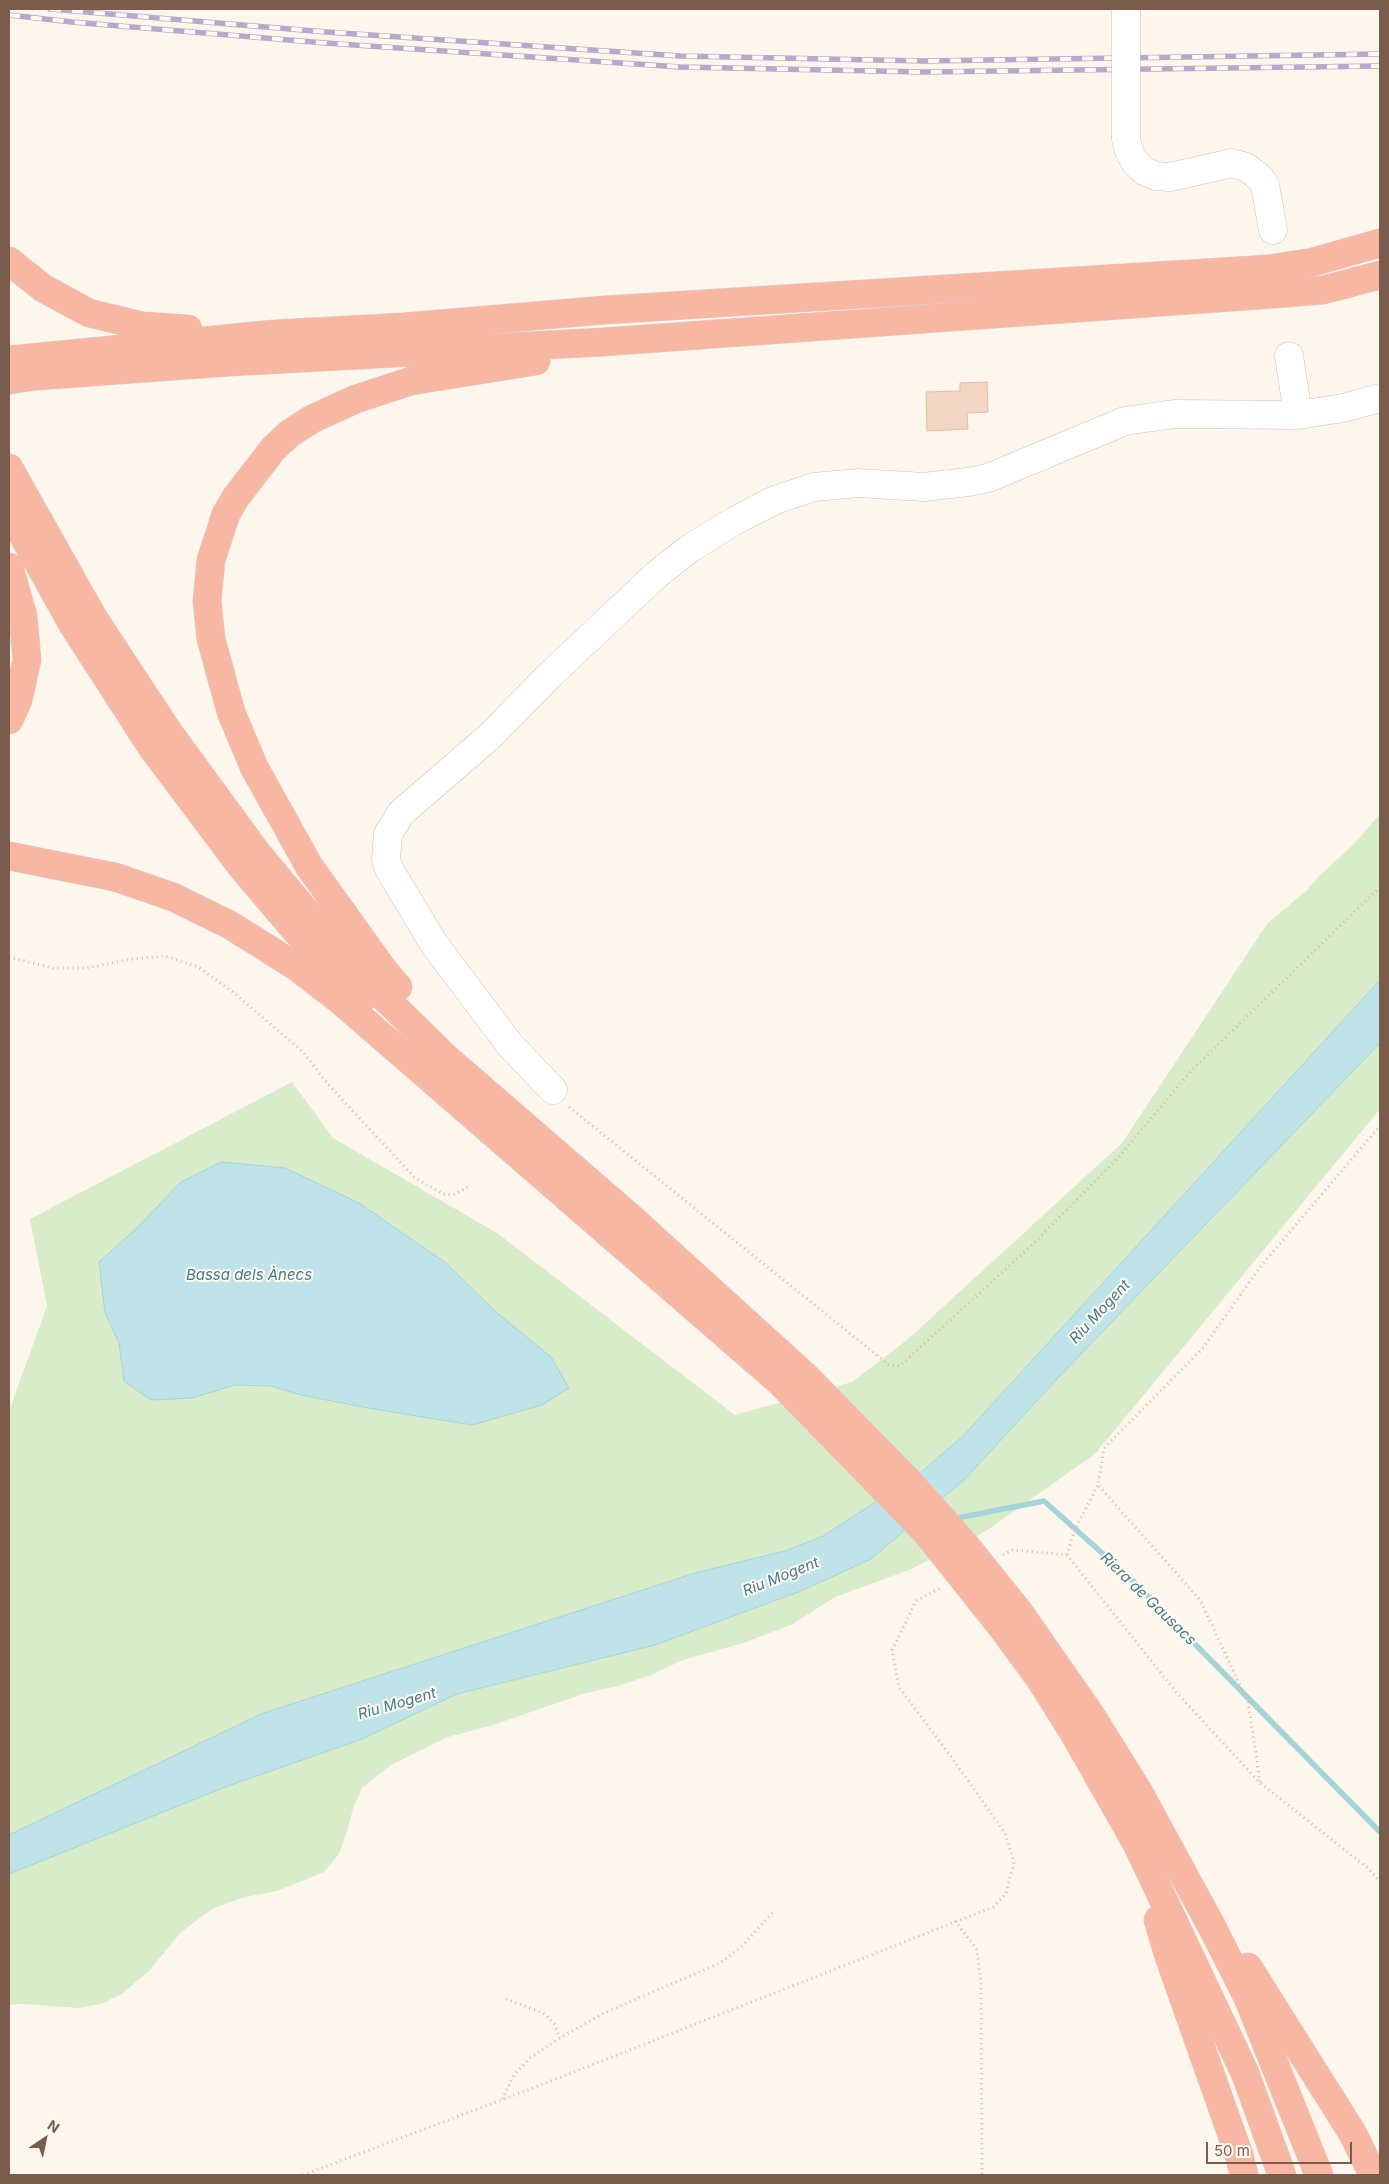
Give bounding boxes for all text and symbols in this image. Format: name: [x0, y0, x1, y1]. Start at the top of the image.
water label: Bassa dels Ànecs: [186, 1266, 312, 1284]
water label: Riu Mogent: [1066, 1276, 1134, 1348]
water label: Riera de Gausacs: [1097, 1549, 1199, 1649]
water label: Riu Mogent: [740, 1554, 822, 1600]
water label: Riu Mogent: [356, 1684, 438, 1724]
north arrow: [20, 2114, 70, 2164]
text: N: [44, 2116, 63, 2136]
scale bar: [1209, 2132, 1355, 2164]
text: 50 m: [1214, 2141, 1250, 2160]

